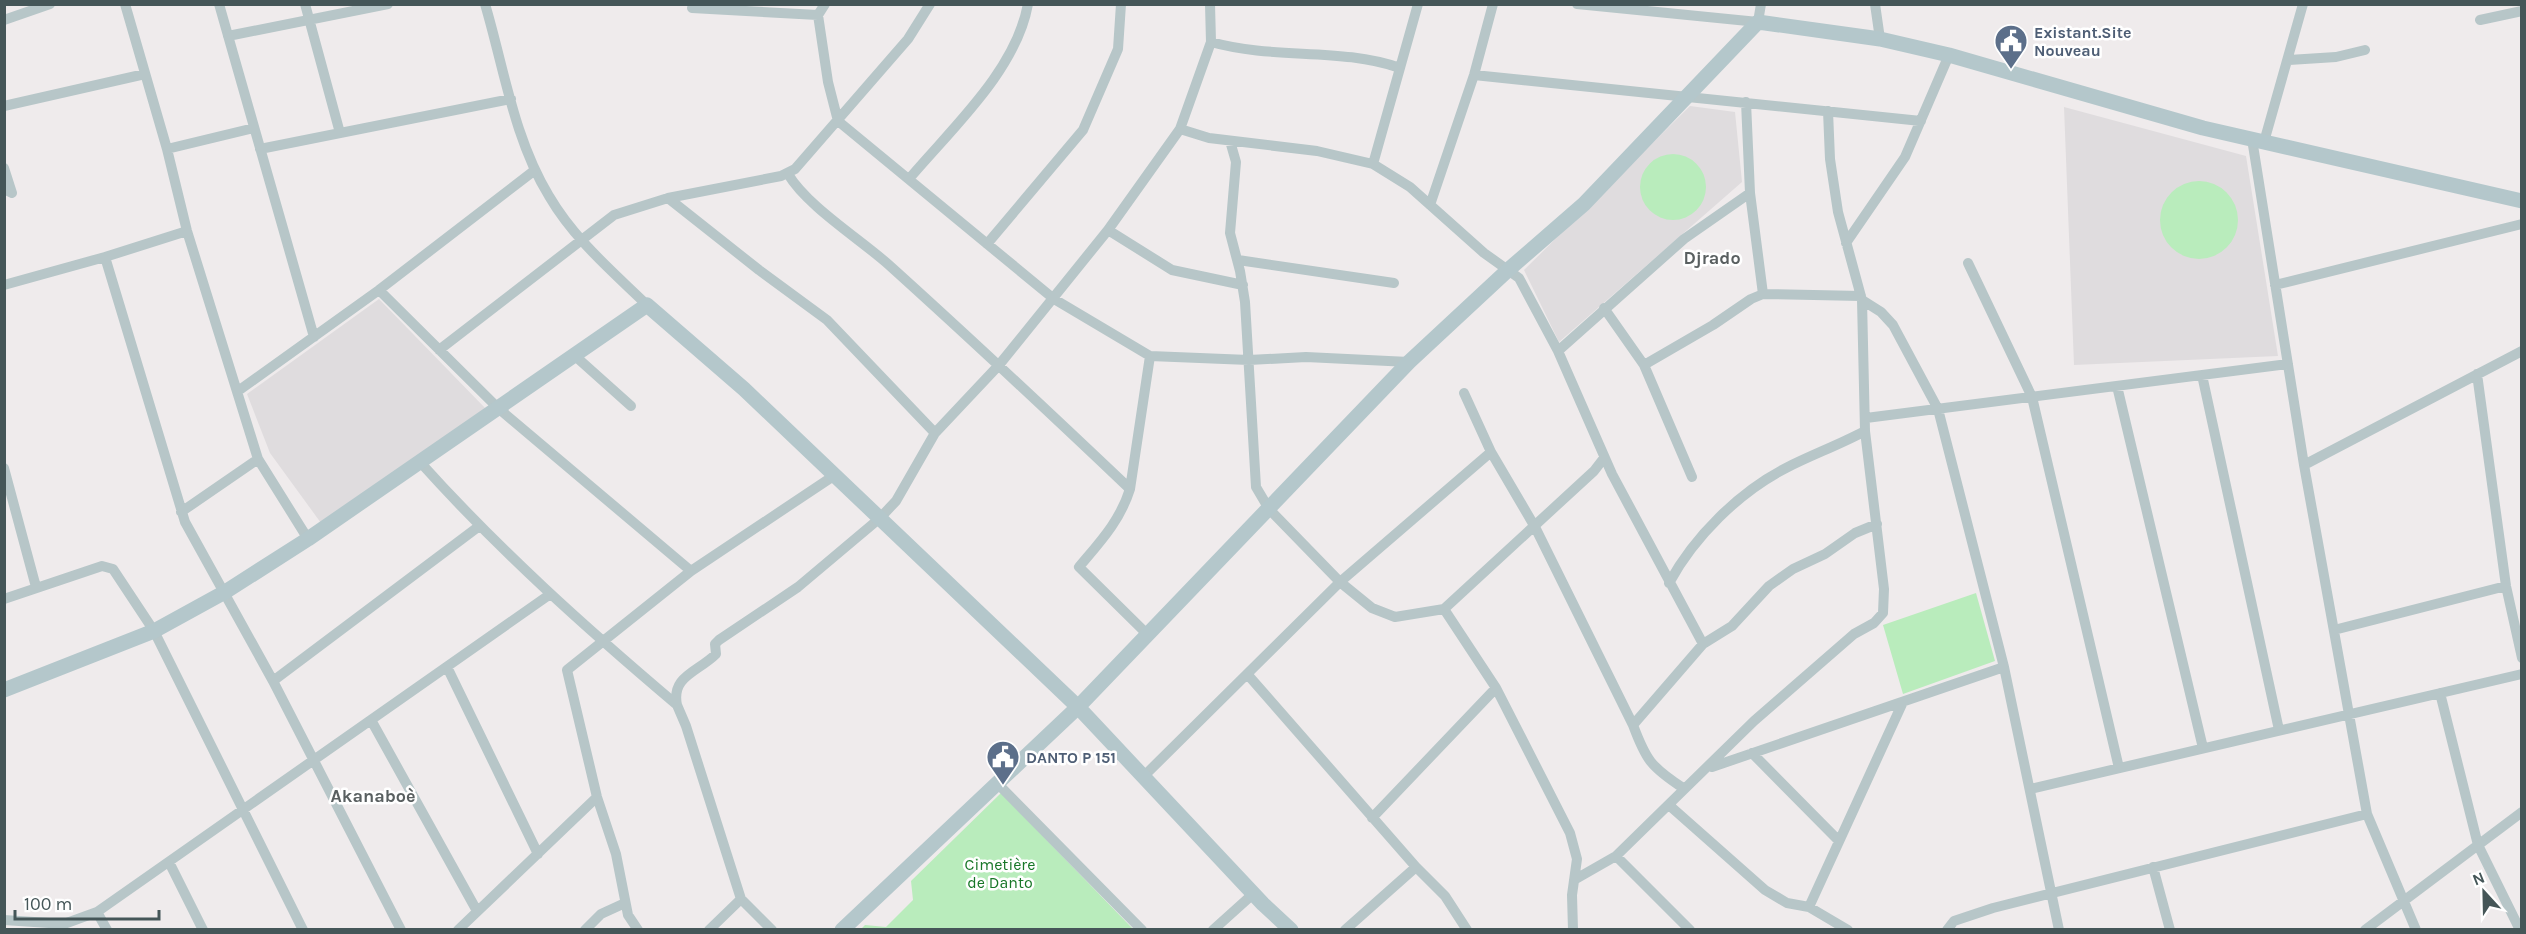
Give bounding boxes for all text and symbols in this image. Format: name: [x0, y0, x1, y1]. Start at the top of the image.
public building icon: Existant.Site Nouveau: [1993, 23, 2029, 70]
place label: Existant.Site Nouveau: [2034, 23, 2132, 60]
district label: Djrado: [1683, 247, 1741, 269]
public building icon: DANTO P 151: [985, 739, 1021, 786]
place label: DANTO P 151: [1026, 748, 1116, 767]
district label: Akanaboè: [331, 785, 415, 807]
park label: Cimetière de Danto: [965, 855, 1035, 892]
north arrow: [2454, 862, 2514, 922]
text: N: [2470, 868, 2487, 890]
scale bar: [15, 883, 159, 921]
text: 100 m: [24, 893, 72, 915]

